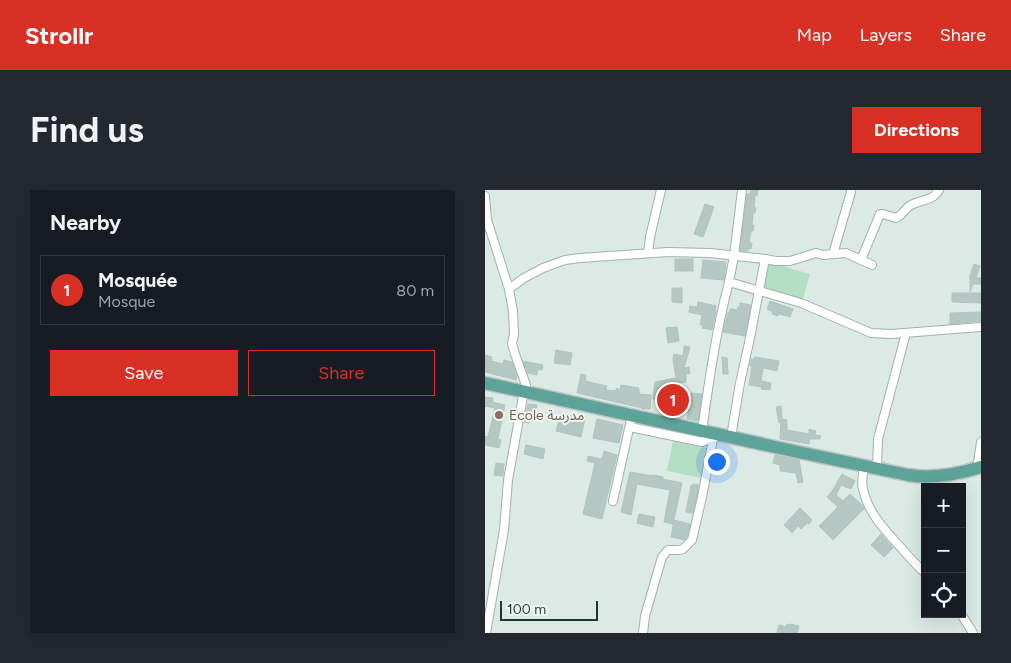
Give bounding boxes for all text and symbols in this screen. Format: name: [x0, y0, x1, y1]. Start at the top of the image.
text: Strollr: [25, 21, 93, 50]
text: Map: [797, 24, 832, 46]
text: Layers: [860, 24, 912, 46]
text: Share: [940, 24, 986, 46]
button: Directions: [852, 107, 981, 153]
text: Find us: [30, 109, 144, 151]
text: Nearby: [50, 210, 121, 235]
text: Mosquée: [98, 269, 177, 292]
text: 1: [64, 281, 70, 300]
text: 80 m: [396, 281, 434, 300]
text: Mosque: [98, 292, 155, 311]
button: Save: [50, 350, 238, 396]
button: Share: [248, 350, 435, 396]
pin: 1: [657, 381, 689, 419]
place label: Ecole مدرسة: [509, 407, 584, 424]
marker: Ecole مدرسة: [493, 409, 505, 421]
your location: [704, 449, 730, 475]
map controls: [921, 483, 966, 618]
button: +: [921, 483, 966, 528]
button: −: [921, 528, 966, 573]
button: locate: [921, 573, 966, 618]
scale bar: [500, 598, 597, 621]
text: 100 m: [507, 601, 546, 618]

